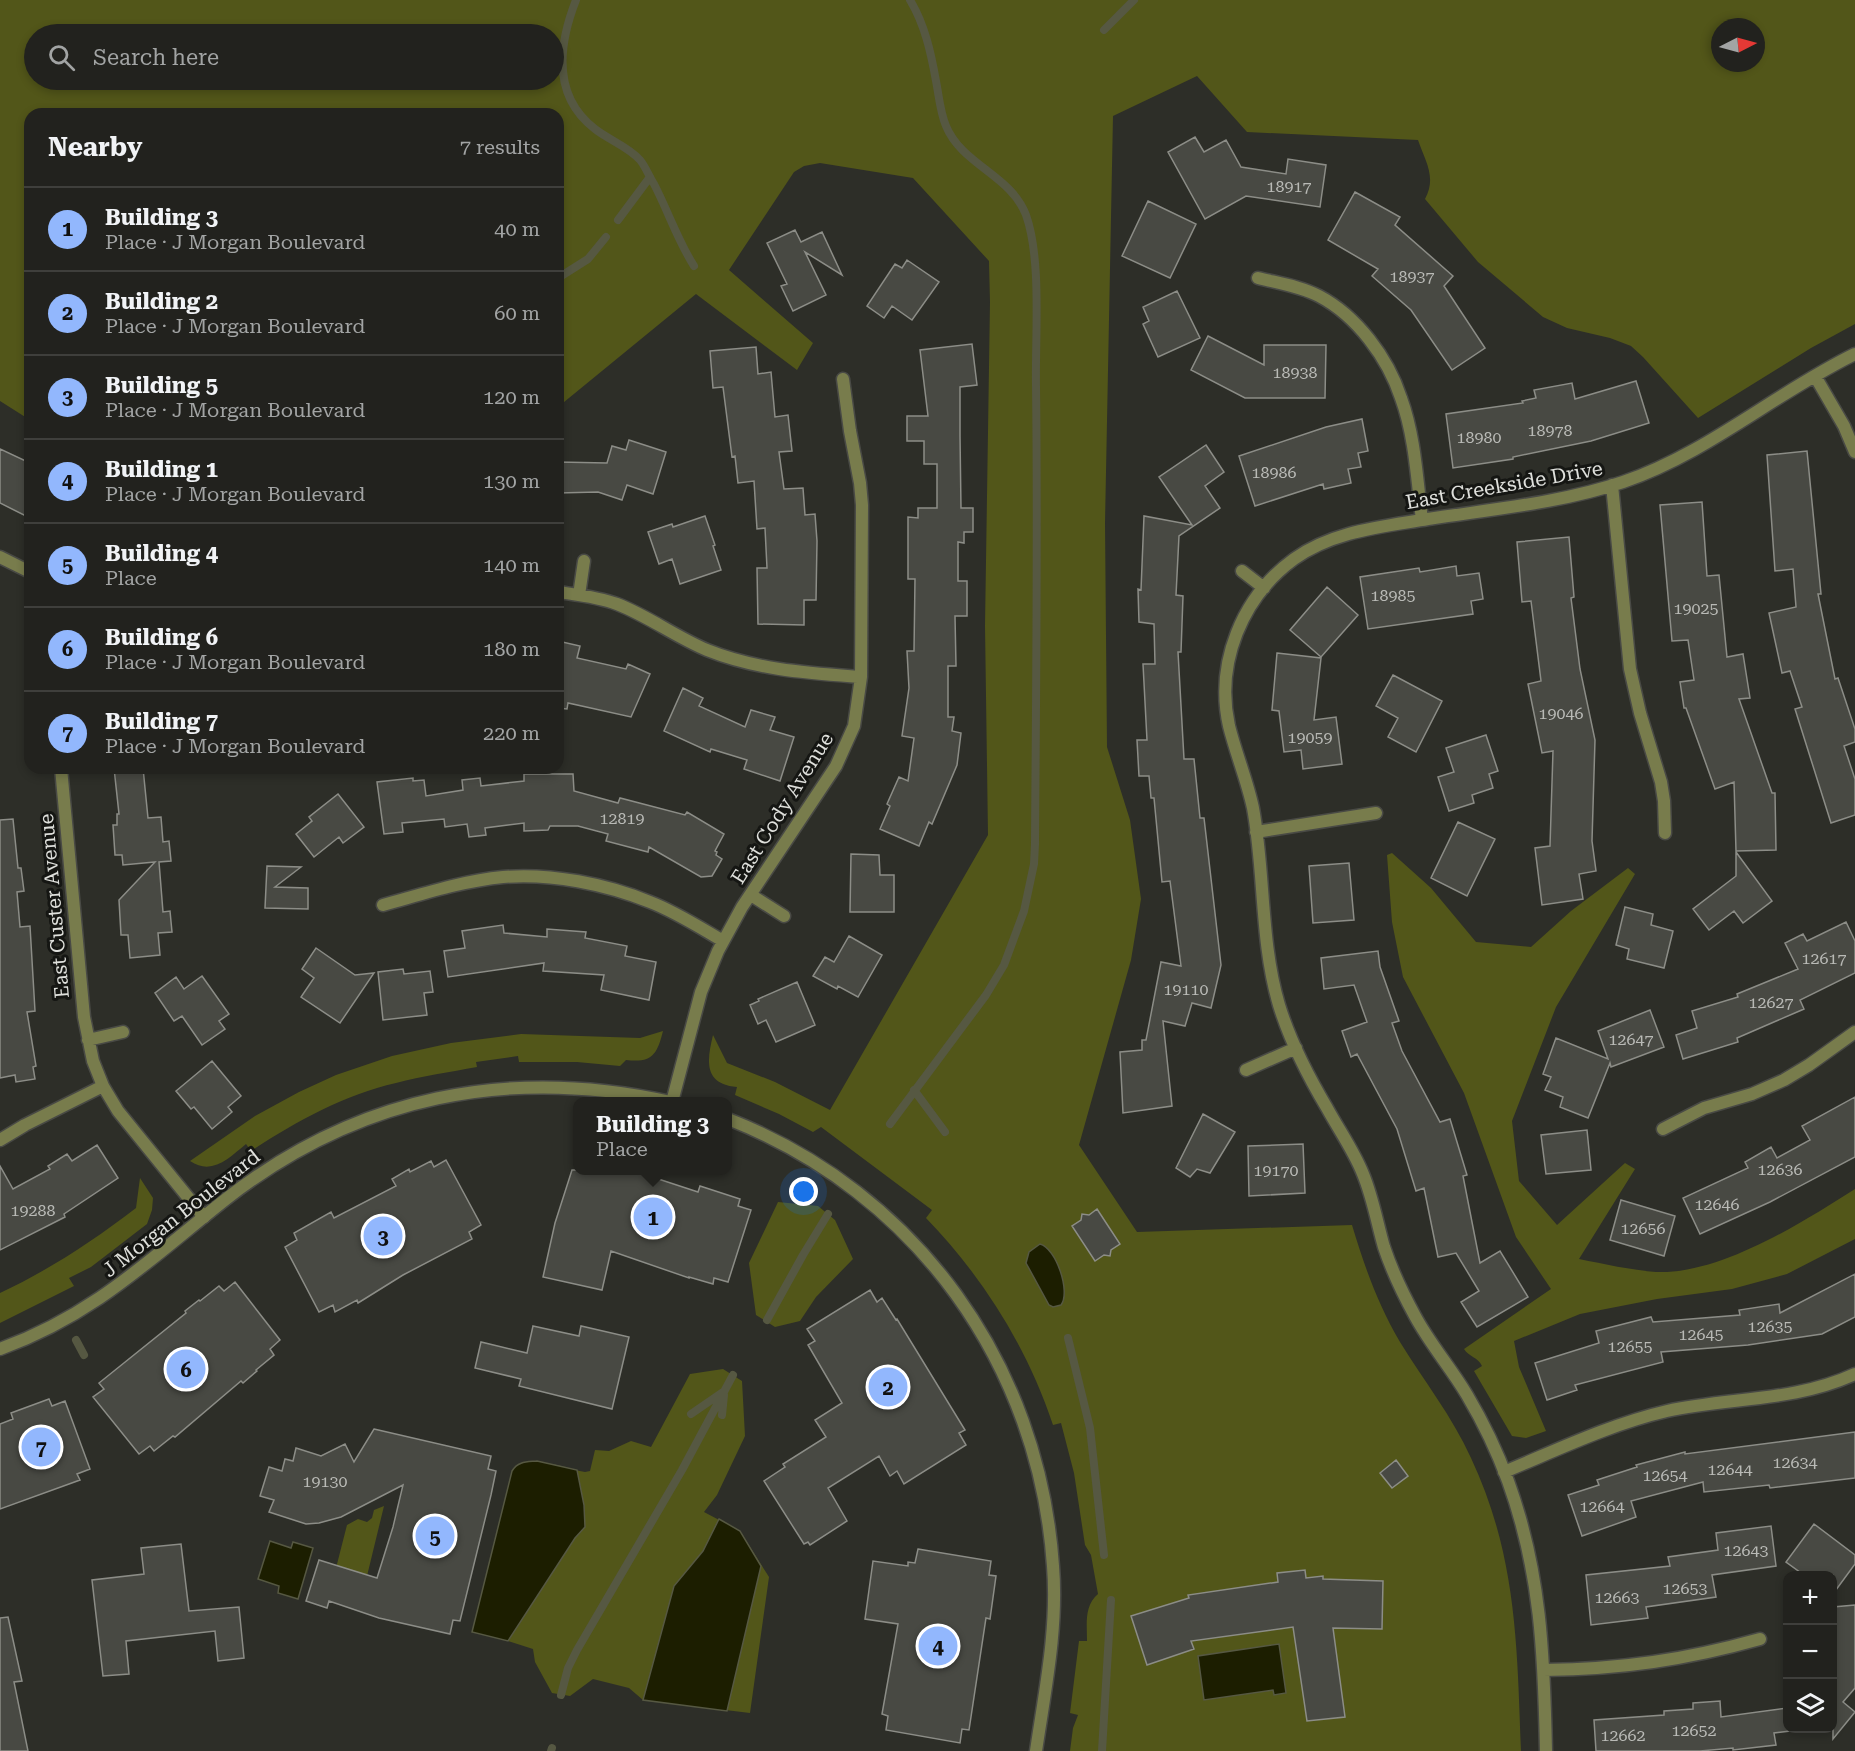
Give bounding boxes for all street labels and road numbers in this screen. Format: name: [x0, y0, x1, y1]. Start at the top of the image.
street label: East Creekside Drive: [1404, 456, 1604, 514]
street label: East Cody Avenue: [726, 728, 838, 888]
street label: East Custer Avenue: [34, 813, 74, 999]
street label: J Morgan Boulevard: [97, 1144, 265, 1282]

